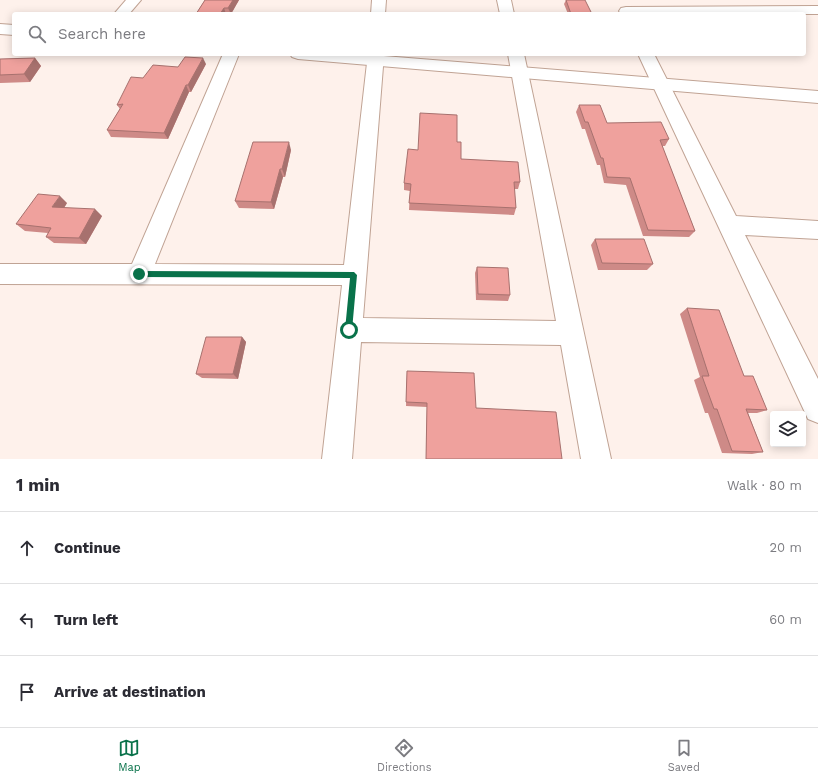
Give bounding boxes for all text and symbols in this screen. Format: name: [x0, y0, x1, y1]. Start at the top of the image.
search box: [12, 12, 806, 56]
icon: search: [26, 23, 48, 45]
text: Search here: [58, 25, 146, 43]
route end: [130, 265, 148, 283]
route start: [340, 321, 358, 339]
map controls: [770, 411, 806, 447]
button: layers: [770, 411, 806, 447]
text: 1 min: [16, 475, 60, 495]
text: Walk · 80 m: [727, 478, 802, 493]
icon: ahead: [16, 537, 38, 559]
text: Continue: [54, 539, 121, 557]
text: 20 m: [770, 540, 802, 555]
icon: left: [16, 609, 38, 631]
text: Turn left: [54, 611, 118, 629]
text: 60 m: [769, 612, 802, 627]
icon: arrive: [16, 681, 38, 703]
text: Arrive at destination: [54, 683, 206, 701]
tab: Map: [118, 737, 141, 774]
tab: Directions: [377, 737, 431, 774]
tab: Saved: [668, 737, 700, 774]

